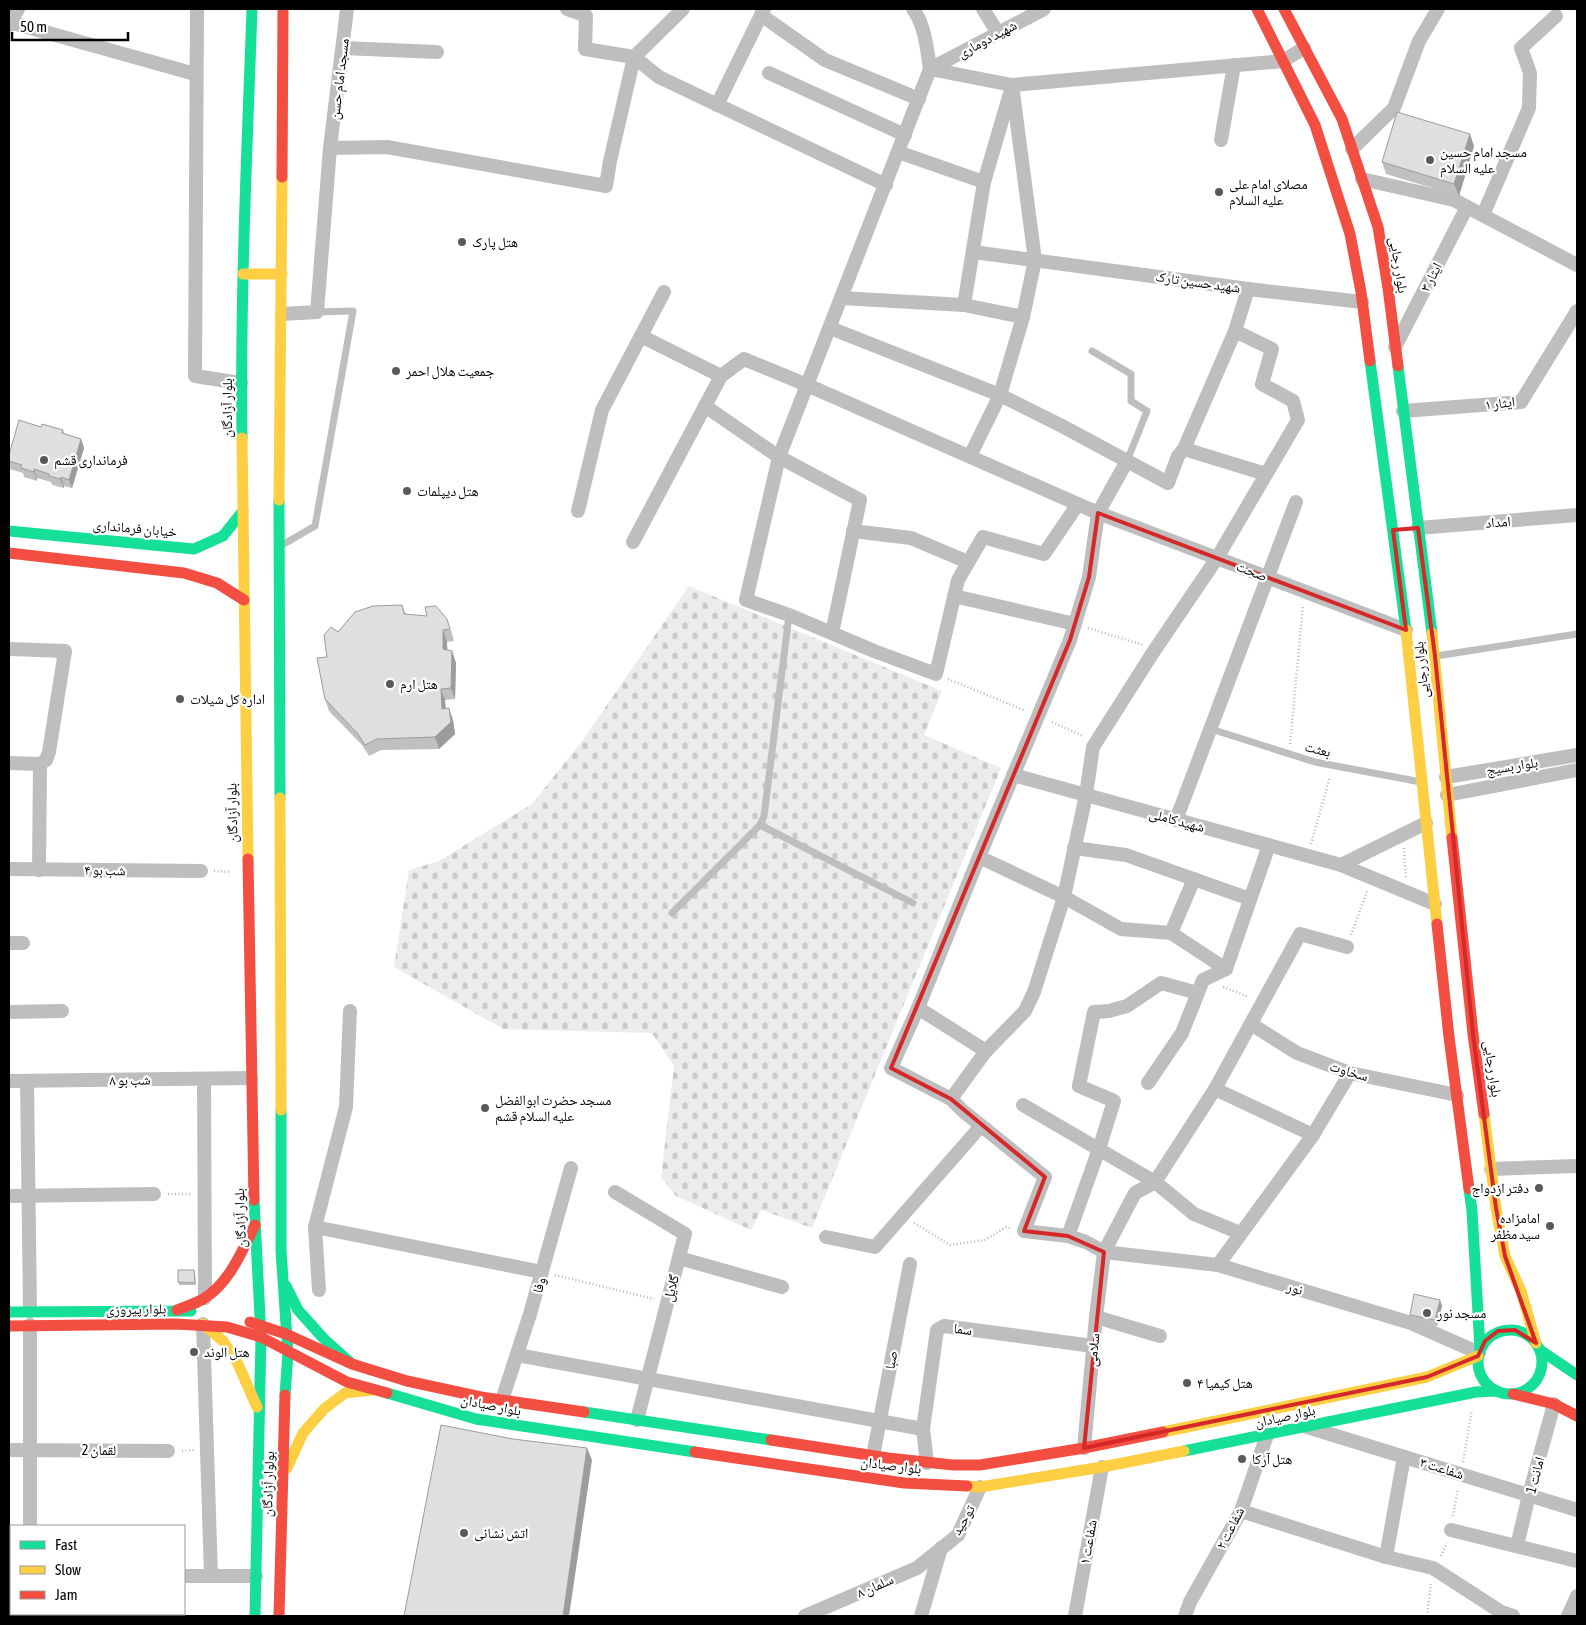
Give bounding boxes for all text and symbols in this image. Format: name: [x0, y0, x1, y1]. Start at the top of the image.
scale bar: [12, 10, 129, 42]
street label: شهید دوماری: [955, 17, 1020, 62]
text: 50 m: [20, 18, 47, 35]
street label: مسجد امام حسن: [326, 37, 354, 121]
place label: مسجد امام حسین علیه السلام: [1440, 144, 1527, 178]
marker: مسجد امام حسین علیه السلام: [1424, 154, 1436, 166]
place label: مصلای امام علی علیه السلام: [1229, 176, 1308, 210]
marker: مصلای امام علی علیه السلام: [1213, 186, 1225, 198]
place label: هتل پارک: [472, 234, 518, 251]
marker: هتل پارک: [456, 236, 468, 248]
street label: بلوار رجایی: [1386, 236, 1411, 295]
street label: ایثار ۳: [1417, 260, 1446, 295]
street label: شهید حسین تارک: [1154, 268, 1241, 297]
place label: جمعیت هلال احمر: [405, 363, 495, 380]
marker: جمعیت هلال احمر: [390, 365, 402, 377]
street label: بلوار آزادگان: [219, 378, 236, 438]
street label: ایثار ۱: [1484, 393, 1516, 414]
place label: فرمانداری قشم: [54, 452, 128, 470]
marker: فرمانداری قشم: [38, 454, 50, 466]
place label: هتل دیپلمات: [417, 483, 479, 500]
marker: هتل دیپلمات: [401, 485, 413, 497]
street label: امداد: [1485, 513, 1511, 531]
street label: خیابان فرمانداری: [92, 516, 178, 541]
street label: صحت: [1234, 558, 1270, 584]
street label: بلوار رجایی: [1410, 641, 1433, 699]
place label: هتل ارم: [400, 676, 438, 694]
marker: هتل ارم: [384, 678, 396, 690]
place label: اداره کل شیلات: [190, 691, 265, 708]
marker: اداره کل شیلات: [174, 693, 186, 705]
street label: بعثت: [1303, 738, 1333, 760]
street label: بلوار بسیج: [1485, 754, 1539, 780]
street label: بلوار آزادگان: [223, 783, 242, 843]
street label: شهید کاملی: [1147, 805, 1207, 836]
street label: شب بو ۴: [84, 862, 126, 879]
street label: بلوار رجایی: [1480, 1040, 1505, 1098]
street label: سخاوت: [1328, 1058, 1370, 1085]
street label: شب بو ۸: [109, 1072, 151, 1089]
place label: مسجد حضرت ابوالفضل علیه السلام قشم: [495, 1092, 611, 1126]
marker: مسجد حضرت ابوالفضل علیه السلام قشم: [479, 1102, 491, 1114]
place label: دفتر ازدواج: [1471, 1180, 1529, 1198]
marker: دفتر ازدواج: [1533, 1182, 1545, 1194]
street label: بلوار آزادگان: [231, 1188, 250, 1248]
place label: امامزاده سید مظفر: [1490, 1210, 1540, 1243]
marker: امامزاده سید مظفر: [1544, 1220, 1556, 1232]
street label: گلایل: [660, 1273, 683, 1304]
street label: وفا: [529, 1275, 550, 1295]
street label: نور: [1284, 1278, 1305, 1299]
street label: بلوار پیروزی: [106, 1300, 167, 1319]
place label: مسجد نور: [1436, 1305, 1486, 1322]
marker: مسجد نور: [1421, 1307, 1433, 1319]
street label: سما: [953, 1320, 973, 1338]
street label: سلامی: [1084, 1332, 1103, 1368]
place label: هتل الوند: [204, 1344, 250, 1361]
marker: هتل الوند: [188, 1346, 200, 1358]
street label: صبا: [881, 1349, 901, 1371]
place label: هتل کیمیا ۴: [1197, 1375, 1253, 1392]
marker: هتل کیمیا ۴: [1181, 1377, 1193, 1389]
street label: بلوار صیادان: [459, 1391, 523, 1420]
street label: بلوار صیادان: [1253, 1402, 1317, 1431]
street label: لقمان 2: [82, 1442, 116, 1459]
street label: بولوار آزادگان: [259, 1451, 278, 1517]
place label: هتل آرکا: [1252, 1451, 1292, 1468]
street label: بلوار صیادان: [859, 1453, 923, 1478]
marker: هتل آرکا: [1236, 1453, 1248, 1465]
street label: شفاعت ۳: [1418, 1454, 1466, 1482]
street label: امانت 1: [1522, 1455, 1548, 1495]
street label: توحید: [948, 1502, 979, 1538]
street label: شفاعت ۲: [1213, 1504, 1247, 1552]
street label: شفاعت ۱: [1076, 1518, 1100, 1566]
legend: [10, 1525, 185, 1615]
place label: اتش نشانى: [474, 1525, 528, 1542]
marker: اتش نشانى: [458, 1527, 470, 1539]
text: Fast: [55, 1536, 77, 1553]
text: Slow: [55, 1561, 81, 1578]
street label: سلمان ۸: [854, 1571, 896, 1602]
text: Jam: [55, 1586, 78, 1603]

